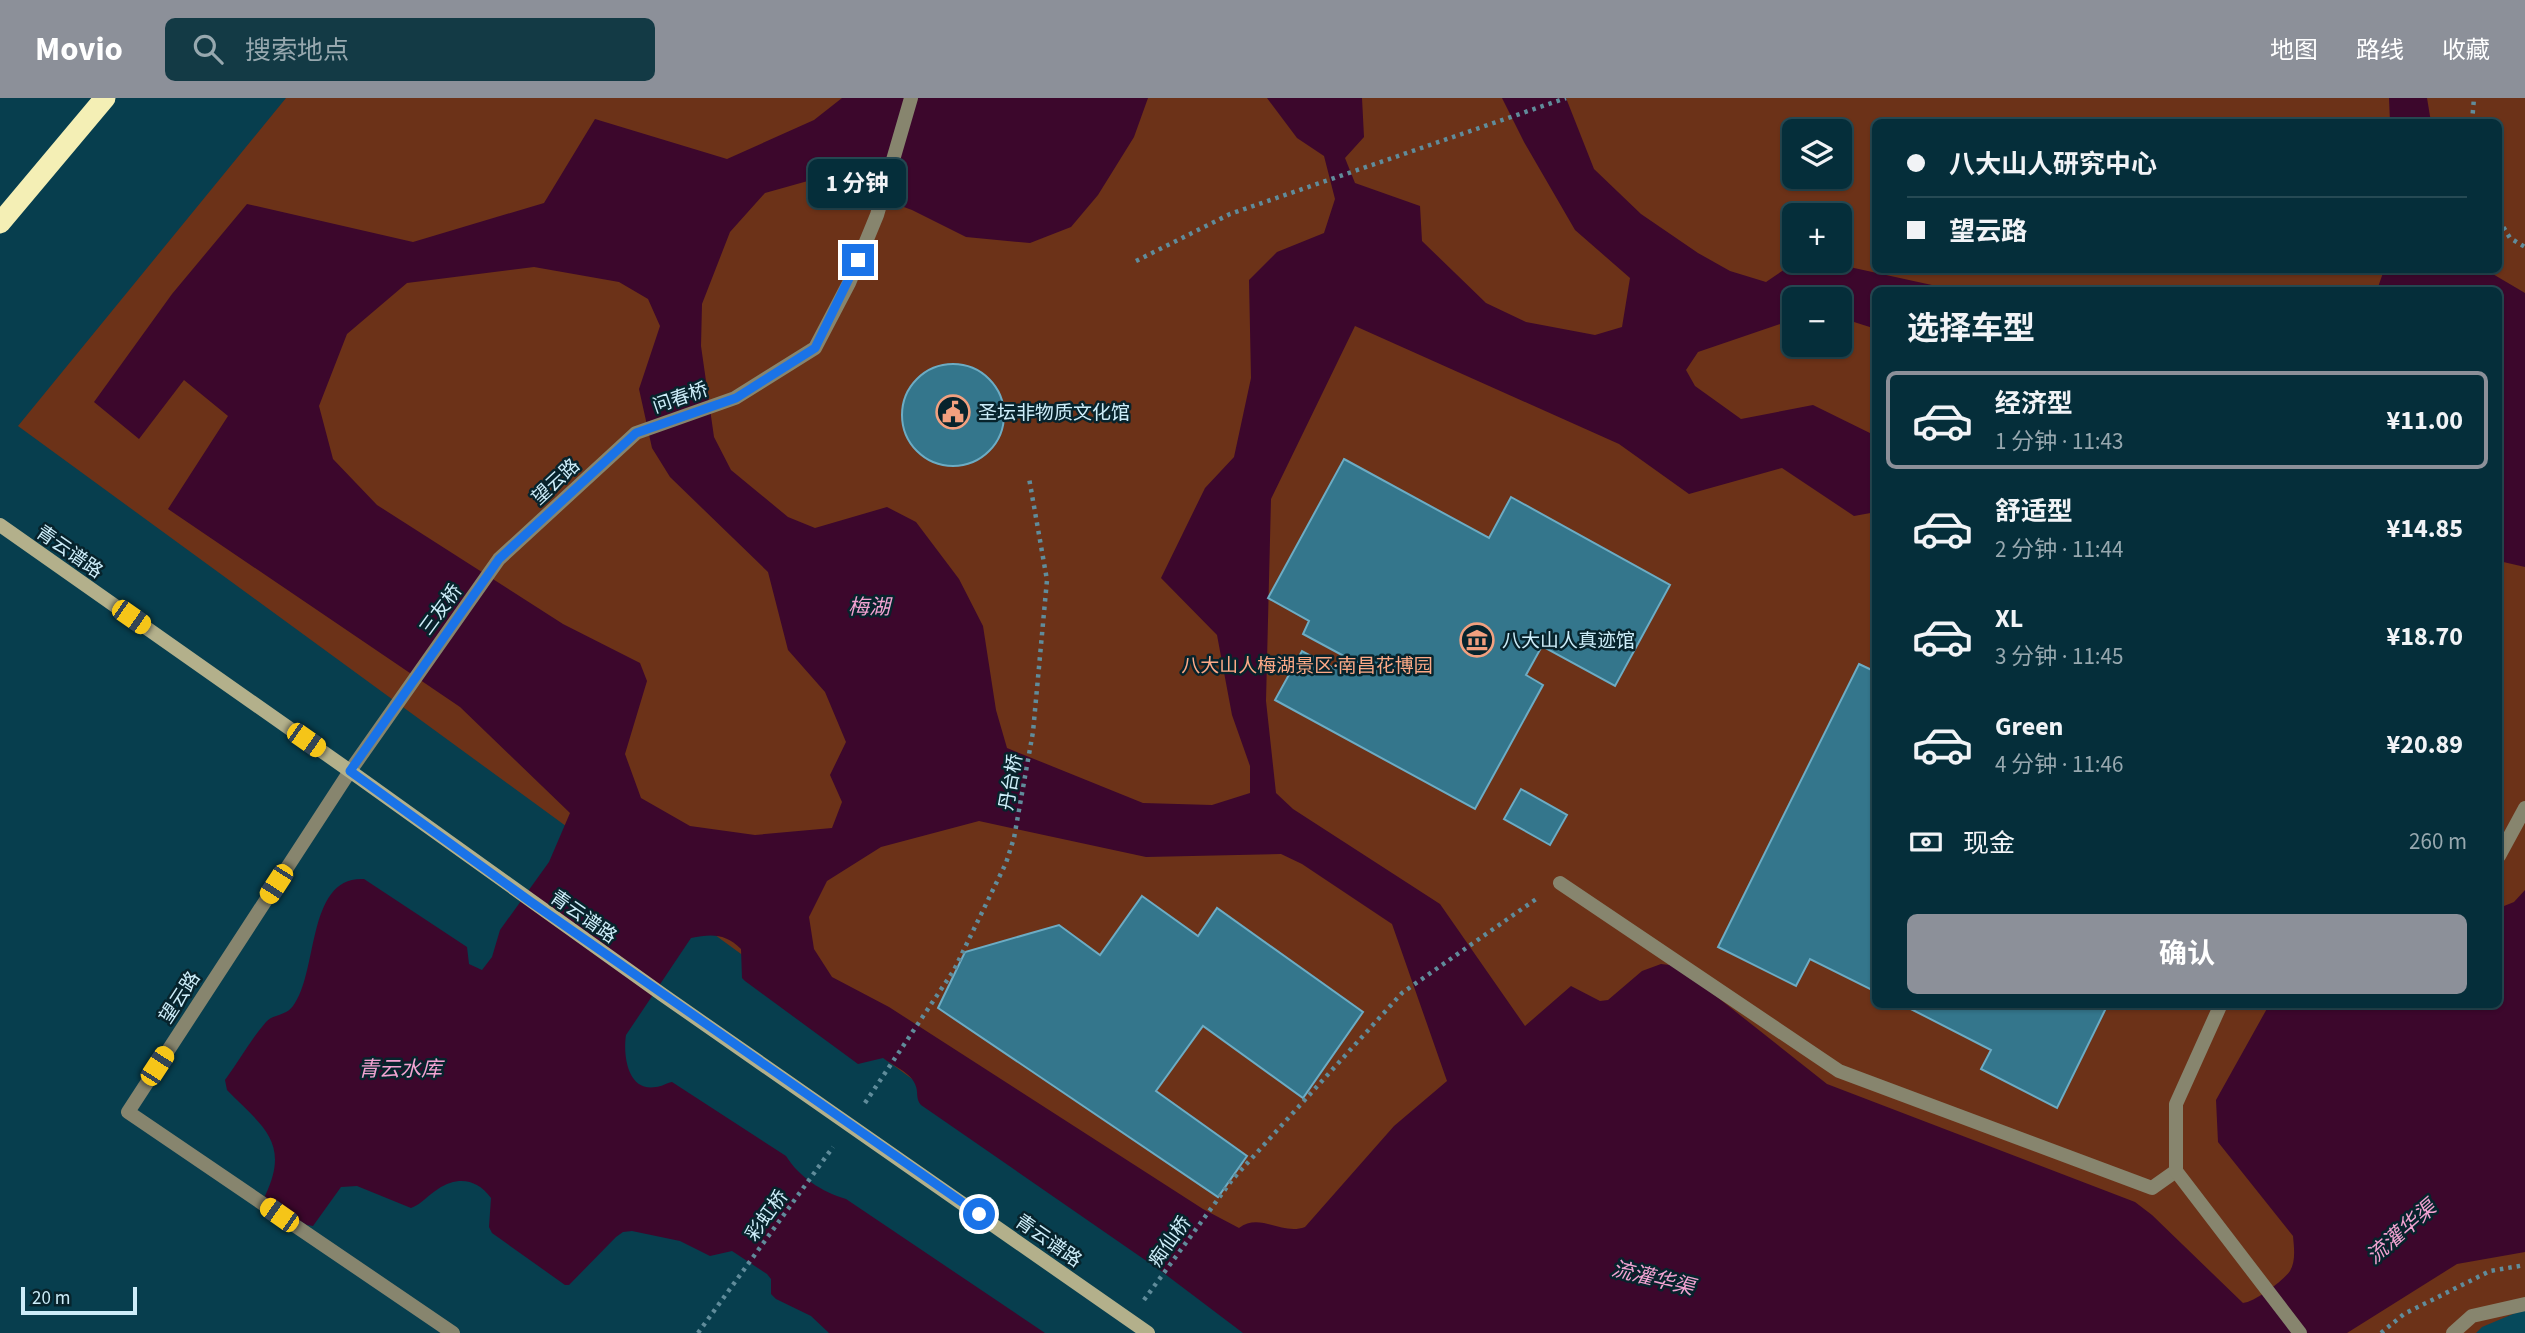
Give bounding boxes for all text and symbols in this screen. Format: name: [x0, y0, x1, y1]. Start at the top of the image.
search box: [165, 18, 655, 81]
text: Movio: [35, 26, 123, 73]
icon: search: [189, 30, 227, 68]
text: 搜索地点: [245, 32, 349, 69]
text: 地图: [2270, 33, 2318, 68]
text: 路线: [2356, 33, 2404, 68]
text: 收藏: [2442, 33, 2490, 68]
map controls: [1782, 119, 1852, 357]
button: layers: [1782, 119, 1852, 189]
text: 八大山人研究中心: [1949, 146, 2157, 183]
callout: 1 分钟: [809, 158, 907, 208]
text: 1 分钟: [826, 167, 888, 200]
button: +: [1782, 203, 1852, 273]
text: 望云路: [1949, 213, 2027, 250]
route end: [842, 244, 874, 276]
button: −: [1782, 287, 1852, 357]
text: 选择车型: [1907, 306, 2035, 352]
street label: 问春桥: [649, 376, 712, 420]
text: 经济型: [1995, 385, 2073, 422]
icon: car: [1911, 389, 1974, 452]
public building icon: 圣坛非物质文化馆: [934, 393, 972, 431]
place label: 圣坛非物质文化馆: [978, 400, 1130, 427]
text: ¥11.00: [2387, 402, 2463, 439]
text: 1 分钟 · 11:43: [1995, 425, 2123, 458]
street label: 望云路: [526, 453, 586, 511]
text: 舒适型: [1995, 493, 2073, 530]
icon: car: [1911, 497, 1974, 560]
text: ¥14.85: [2387, 510, 2463, 547]
street label: 青云谱路: [30, 519, 108, 585]
text: 2 分钟 · 11:44: [1995, 533, 2123, 566]
street label: 三友桥: [414, 579, 469, 641]
water label: 梅湖: [848, 592, 893, 622]
car: [108, 596, 155, 638]
text: XL: [1995, 600, 2023, 637]
icon: car: [1911, 605, 1974, 668]
text: ¥18.70: [2387, 618, 2463, 655]
museum icon: 八大山人真迹馆: [1458, 621, 1496, 659]
place label: 八大山人真迹馆: [1502, 628, 1635, 655]
text: 3 分钟 · 11:45: [1995, 640, 2123, 673]
park label: 八大山人梅湖景区·南昌花博园: [1181, 653, 1433, 680]
text: Green: [1995, 708, 2063, 745]
icon: car: [1911, 713, 1974, 776]
car: [283, 719, 330, 761]
text: ¥20.89: [2387, 726, 2463, 763]
text: 4 分钟 · 11:46: [1995, 748, 2123, 781]
street label: 丹台桥: [993, 752, 1030, 813]
icon: cash: [1907, 823, 1945, 861]
text: 现金: [1963, 825, 2015, 862]
text: 260 m: [2409, 825, 2467, 858]
car: [256, 861, 297, 907]
street label: 青云谱路: [544, 884, 622, 950]
button: 确认: [1907, 914, 2467, 994]
street label: 望云路: [153, 967, 207, 1029]
car: [137, 1043, 178, 1089]
water label: 青云水库: [358, 1054, 445, 1084]
street label: 彩虹桥: [740, 1185, 795, 1247]
water label: 流灌华渠: [2359, 1191, 2445, 1271]
car: [256, 1194, 303, 1236]
route start: [963, 1198, 995, 1230]
street label: 青云谱路: [1009, 1208, 1087, 1274]
street label: 痴仙桥: [1143, 1211, 1198, 1273]
water label: 流灌华渠: [1609, 1253, 1700, 1303]
scale bar: [21, 1284, 136, 1316]
text: 20 m: [32, 1285, 70, 1312]

